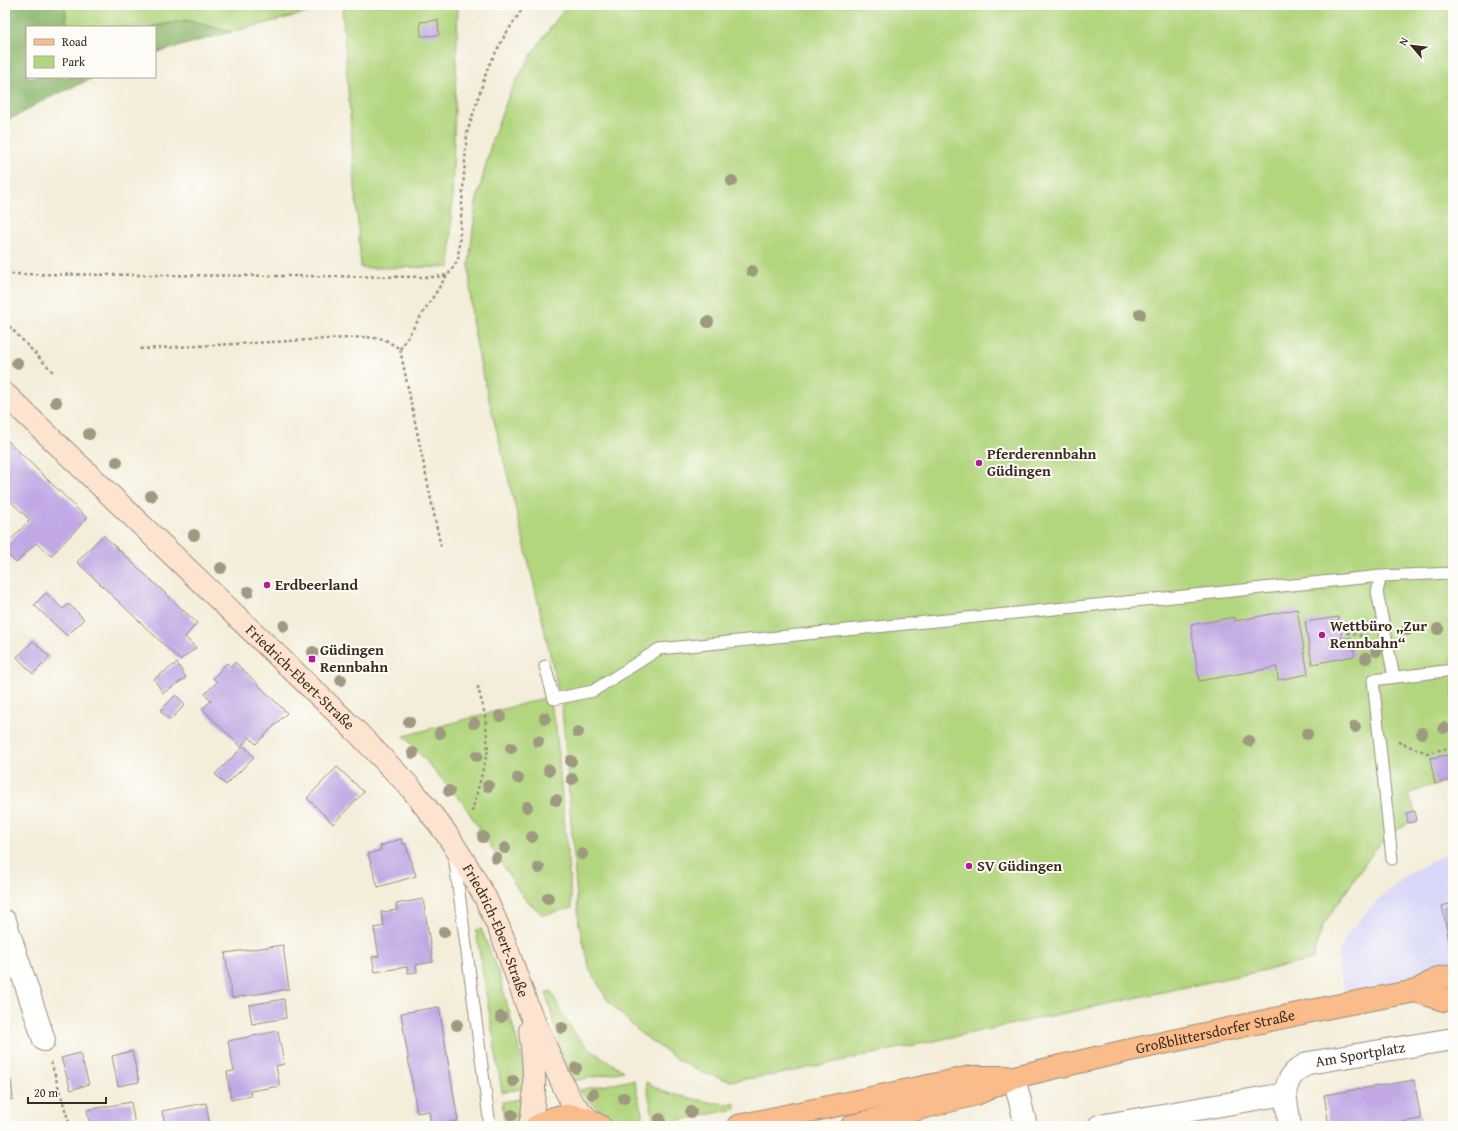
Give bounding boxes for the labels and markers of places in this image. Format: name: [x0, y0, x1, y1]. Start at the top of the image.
place label: Pferderennbahn Güdingen: [987, 443, 1097, 481]
marker: Pferderennbahn Güdingen: [974, 458, 984, 468]
place label: Erdbeerland: [275, 574, 358, 595]
marker: Erdbeerland: [262, 580, 272, 590]
place label: Wettbüro „Zur Rennbahn“: [1330, 615, 1427, 653]
marker: Wettbüro „Zur Rennbahn“: [1317, 630, 1327, 640]
place label: Güdingen Rennbahn: [320, 639, 388, 677]
marker: Güdingen Rennbahn: [307, 654, 317, 664]
place label: SV Güdingen: [977, 855, 1062, 876]
marker: SV Güdingen: [964, 861, 974, 871]

